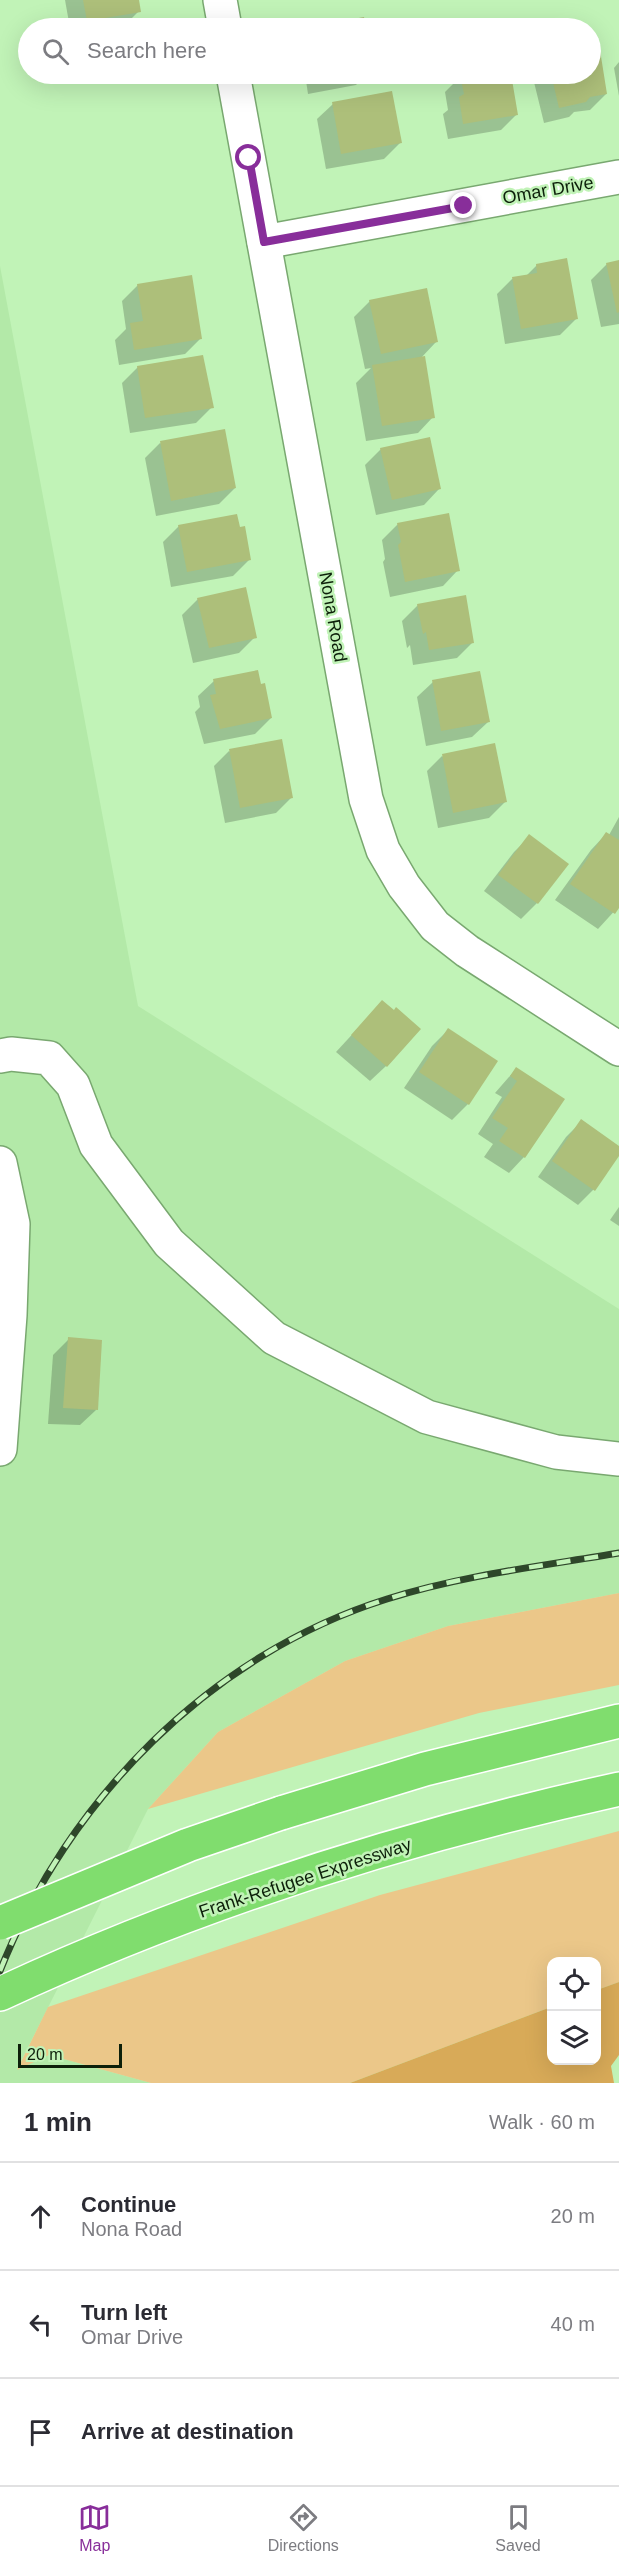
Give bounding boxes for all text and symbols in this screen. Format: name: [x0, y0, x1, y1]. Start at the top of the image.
search box: [18, 18, 601, 84]
icon: search: [39, 35, 72, 68]
text: Search here: [87, 38, 207, 63]
route start: [235, 144, 261, 170]
street label: Omar Drive: [501, 172, 595, 208]
route end: [450, 192, 476, 218]
street label: Nona Road: [315, 570, 351, 664]
street label: Frank-Refugee Expressway: [196, 1834, 414, 1922]
map controls: [547, 1957, 601, 2065]
button: locate: [547, 1957, 601, 2011]
button: layers: [547, 2011, 601, 2065]
scale bar: [18, 2041, 122, 2068]
text: 20 m: [27, 2046, 63, 2063]
text: 1 min: [24, 2107, 92, 2137]
text: Walk · 60 m: [489, 2111, 595, 2133]
text: Continue: [81, 2192, 176, 2217]
icon: ahead: [24, 2200, 57, 2233]
text: 20 m: [551, 2205, 595, 2227]
text: Nona Road: [81, 2218, 182, 2240]
text: Turn left: [81, 2300, 167, 2325]
icon: left: [24, 2308, 57, 2341]
text: 40 m: [551, 2313, 595, 2335]
text: Omar Drive: [81, 2326, 183, 2348]
icon: arrive: [24, 2416, 57, 2449]
text: Arrive at destination: [81, 2419, 294, 2444]
tab: Map: [78, 2501, 111, 2555]
tab: Directions: [268, 2501, 339, 2555]
tab: Saved: [495, 2501, 541, 2555]

